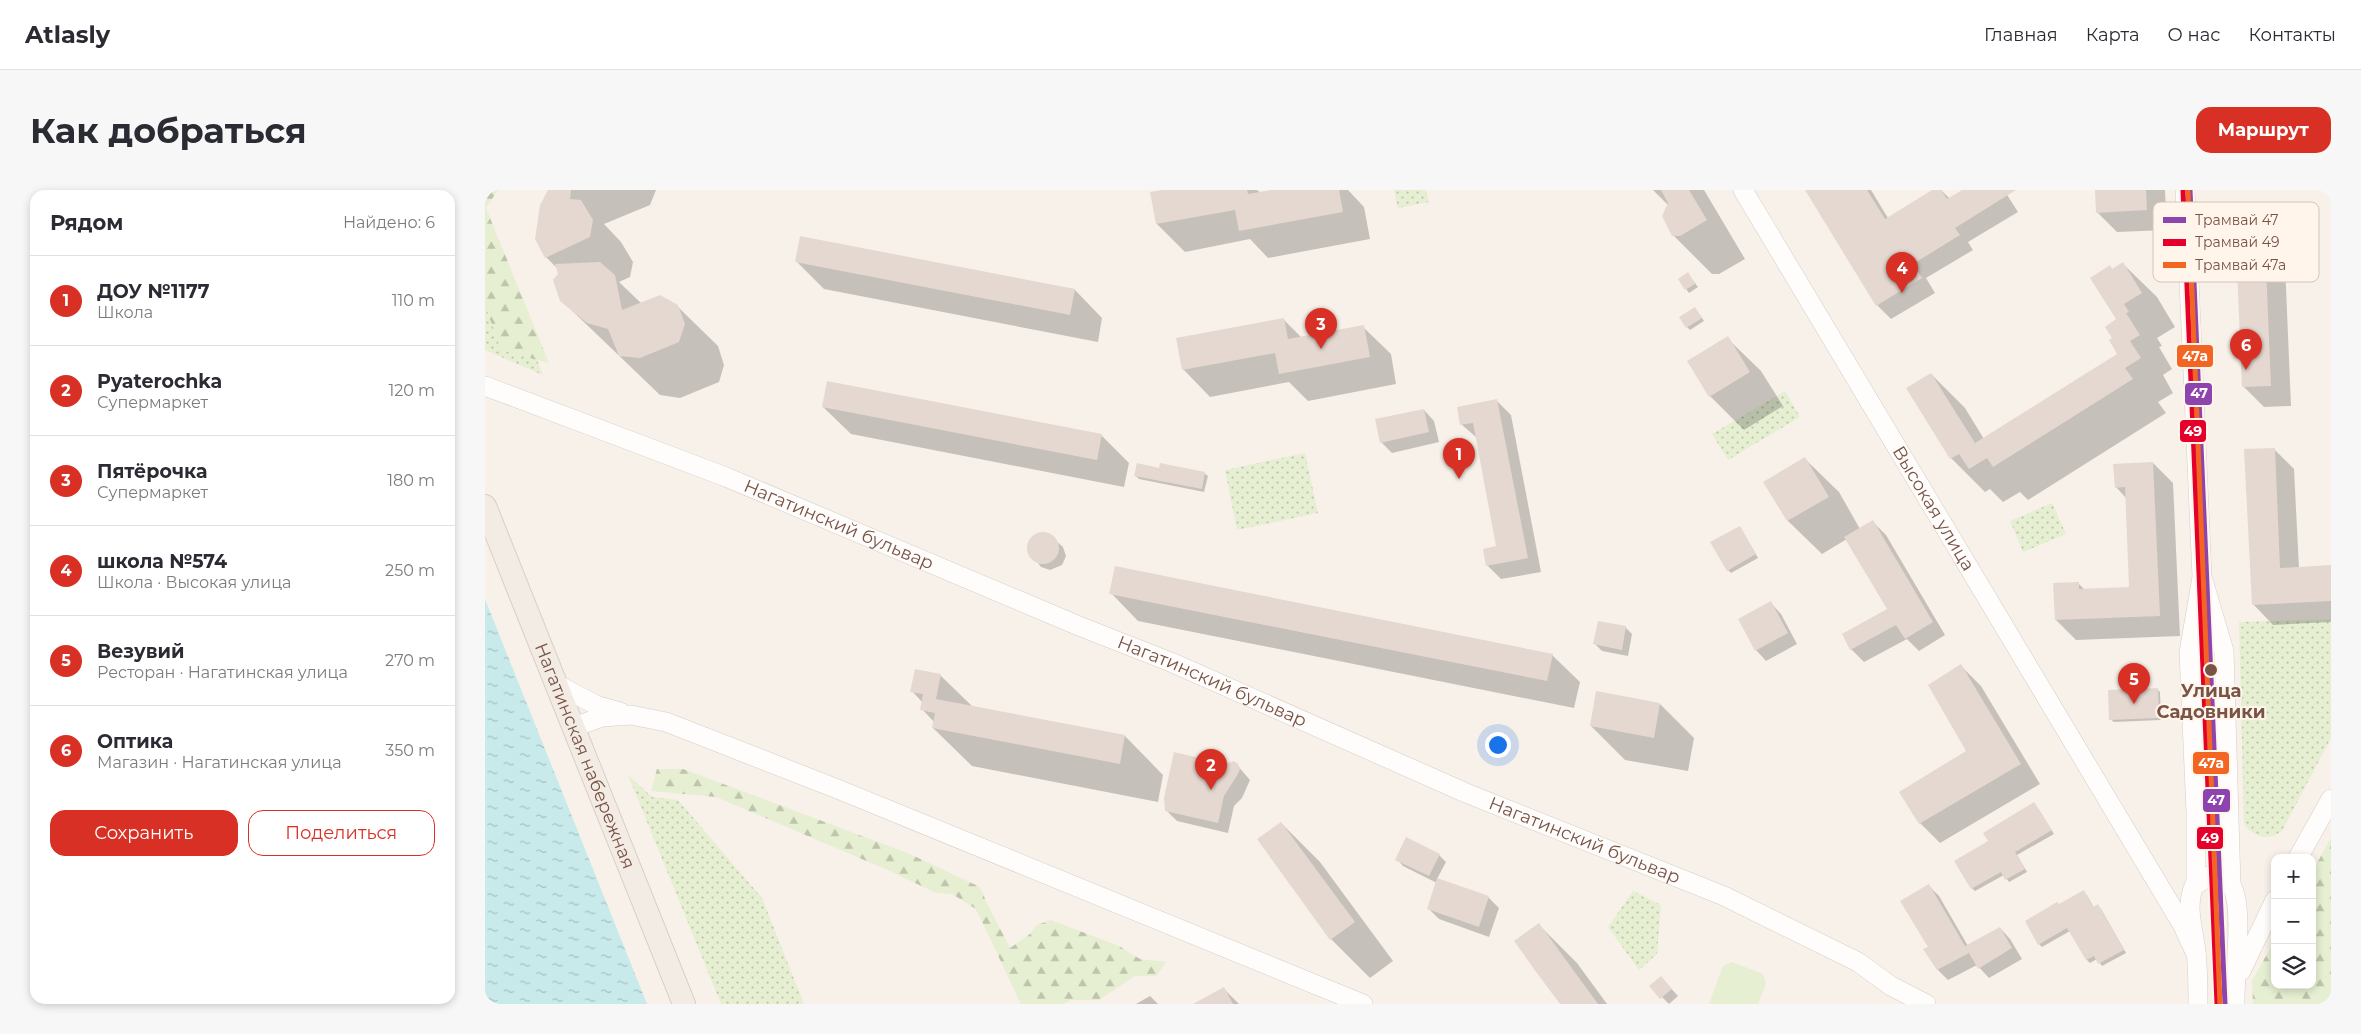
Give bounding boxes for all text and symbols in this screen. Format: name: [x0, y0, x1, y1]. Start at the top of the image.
text: Atlasly: [25, 20, 110, 49]
text: Главная: [1984, 24, 2058, 46]
text: Карта: [2086, 24, 2140, 46]
text: О нас: [2168, 24, 2220, 46]
text: Контакты: [2248, 24, 2336, 46]
button: Маршрут: [2196, 107, 2331, 153]
text: Как добраться: [30, 109, 307, 152]
legend: [2153, 202, 2319, 282]
text: Рядом: [50, 210, 123, 235]
text: Трамвай 47: [2195, 211, 2279, 229]
text: Найдено: 6: [343, 213, 435, 232]
text: Трамвай 49: [2195, 233, 2279, 251]
pin: 4: [1886, 252, 1918, 293]
text: Трамвай 47а: [2195, 256, 2286, 274]
text: ДОУ №1177: [97, 280, 209, 303]
text: 1: [63, 291, 69, 310]
text: 110 m: [392, 291, 435, 310]
text: Школа: [97, 303, 153, 322]
pin: 3: [1305, 308, 1337, 349]
pin: 6: [2230, 329, 2262, 370]
line badge: 47а: [2176, 344, 2214, 368]
text: 47а: [2182, 347, 2208, 365]
text: Pyaterochka: [97, 370, 222, 393]
text: 2: [61, 381, 71, 400]
text: 120 m: [388, 381, 435, 400]
line badge: 47: [2184, 382, 2213, 406]
text: 47: [2190, 384, 2208, 402]
text: Супермаркет: [97, 393, 208, 412]
line badge: 49: [2179, 419, 2207, 443]
text: 49: [2184, 422, 2202, 440]
pin: 1: [1443, 438, 1475, 479]
street label: Высокая улица: [1888, 442, 1979, 575]
text: Пятёрочка: [97, 460, 207, 483]
text: 3: [61, 471, 71, 490]
text: 180 m: [387, 471, 435, 490]
street label: Нагатинский бульвар: [740, 475, 937, 574]
text: Супермаркет: [97, 483, 208, 502]
text: школа №574: [97, 550, 227, 573]
text: 4: [60, 561, 72, 580]
text: 250 m: [385, 561, 435, 580]
text: Школа · Высокая улица: [97, 573, 291, 592]
street label: Нагатинский бульвар: [1114, 631, 1310, 732]
text: Везувий: [97, 640, 185, 663]
street label: Нагатинская набережная: [530, 640, 640, 872]
text: 5: [61, 651, 71, 670]
text: 270 m: [385, 651, 435, 670]
marker: Улица Садовники: [2203, 662, 2219, 678]
text: Ресторан · Нагатинская улица: [97, 663, 348, 682]
pin: 5: [2118, 663, 2150, 704]
place label: Улица Садовники: [2156, 680, 2266, 723]
text: Оптика: [97, 730, 173, 753]
your location: [1485, 732, 1511, 758]
text: 6: [61, 741, 71, 760]
text: 350 m: [385, 741, 435, 760]
pin: 2: [1195, 749, 1227, 790]
line badge: 47а: [2192, 751, 2230, 775]
text: Магазин · Нагатинская улица: [97, 753, 342, 772]
text: 47а: [2198, 754, 2224, 772]
line badge: 47: [2202, 788, 2231, 813]
text: 47: [2207, 791, 2225, 809]
street label: Нагатинский бульвар: [1486, 792, 1683, 888]
button: Сохранить: [50, 810, 238, 856]
button: Поделиться: [248, 810, 435, 856]
line badge: 49: [2196, 826, 2224, 850]
text: 49: [2201, 829, 2219, 847]
map controls: [2271, 854, 2316, 989]
button: +: [2271, 854, 2316, 899]
button: −: [2271, 899, 2316, 944]
button: layers: [2271, 944, 2316, 989]

